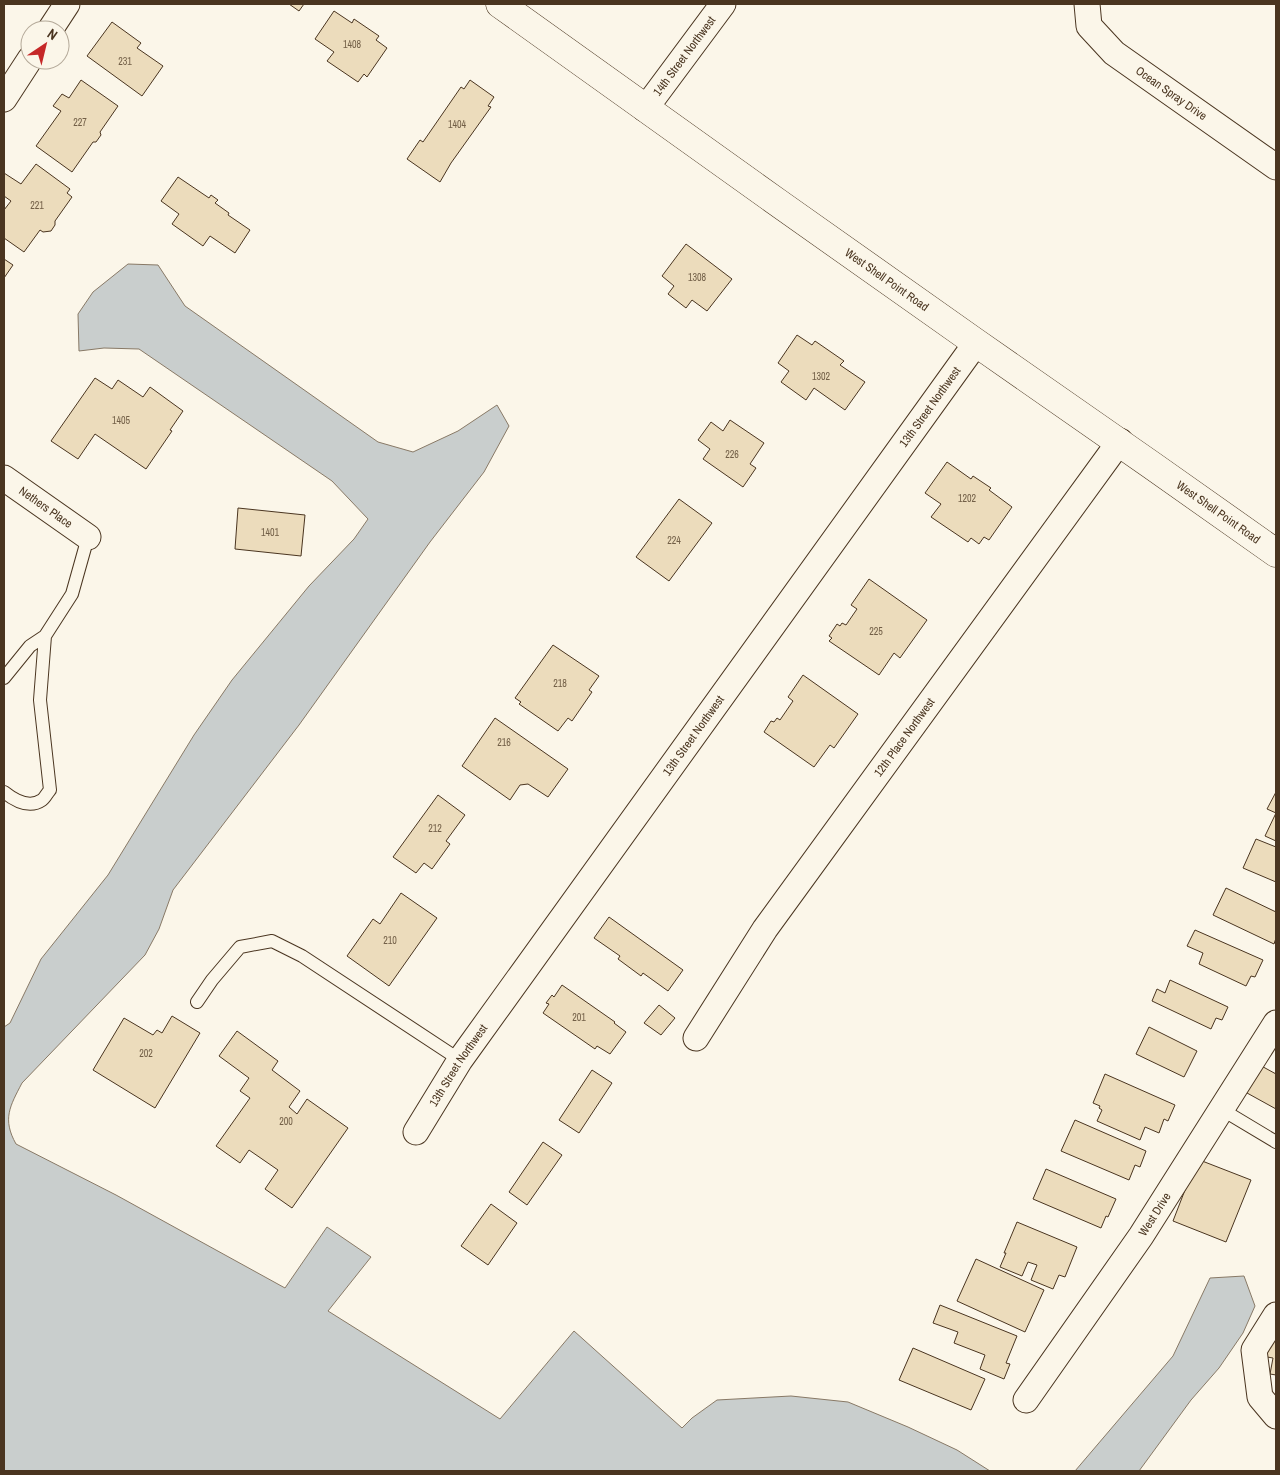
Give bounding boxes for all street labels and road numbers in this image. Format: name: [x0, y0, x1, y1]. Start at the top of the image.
street label: 14th Street Northwest: [649, 13, 719, 99]
street label: Ocean Spray Drive: [1132, 63, 1210, 124]
street label: West Shell Point Road: [842, 245, 932, 315]
street label: 13th Street Northwest: [896, 363, 965, 450]
street label: West Shell Point Road: [1173, 477, 1263, 547]
street label: Nethers Place: [16, 483, 76, 532]
street label: 13th Street Northwest: [659, 692, 728, 779]
street label: 12th Place Northwest: [870, 695, 939, 780]
street label: 13th Street Northwest: [425, 1021, 491, 1109]
street label: West Drive: [1135, 1189, 1175, 1239]

